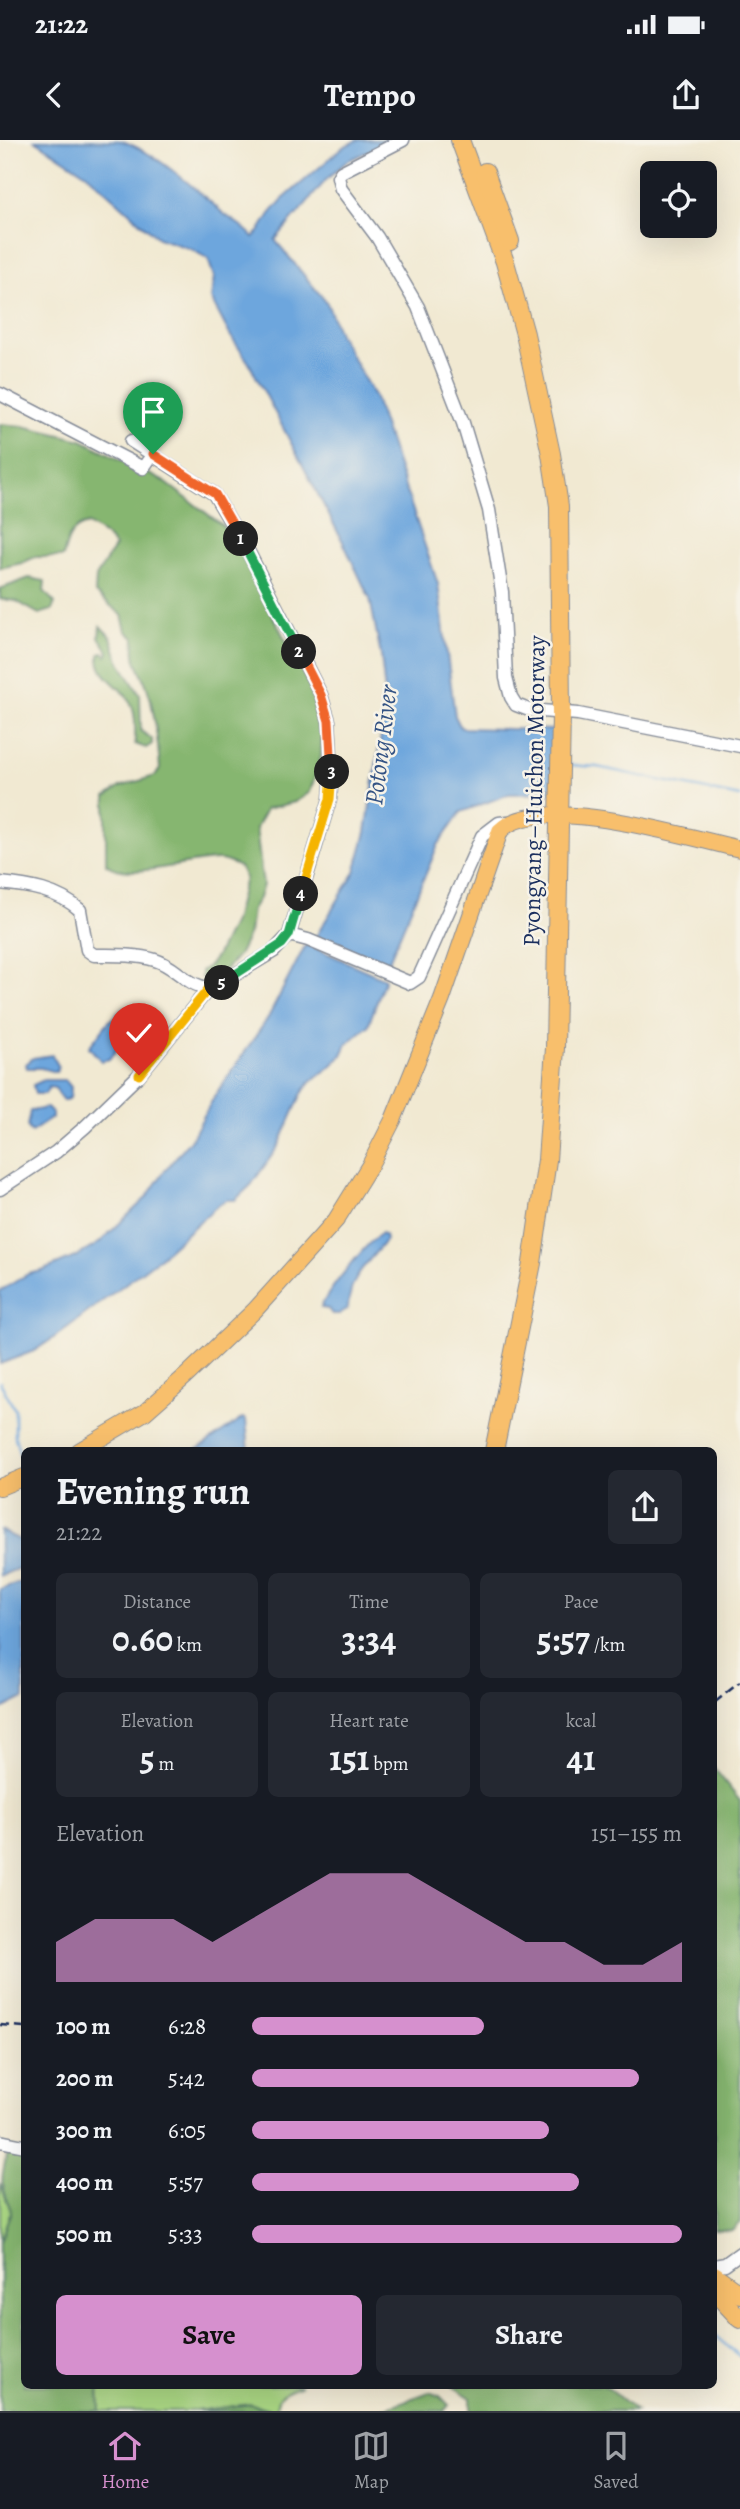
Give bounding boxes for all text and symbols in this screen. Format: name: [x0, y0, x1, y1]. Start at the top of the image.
text: 21:22: [35, 7, 88, 42]
text: Tempo: [324, 73, 416, 117]
icon: back: [35, 76, 73, 114]
icon: share: [667, 76, 705, 114]
map controls: [640, 161, 717, 238]
button: locate: [640, 161, 717, 238]
pin: [123, 382, 183, 454]
icon: arrive: [134, 393, 172, 431]
pin: 1: [224, 522, 258, 556]
text: 1: [237, 525, 244, 551]
pin: 2: [282, 634, 316, 670]
street label: Pyongyang–Huichon Motorway: [515, 635, 553, 947]
text: 2: [294, 638, 303, 664]
water label: Potong River: [356, 682, 406, 807]
pin: 3: [314, 754, 350, 790]
text: 3: [327, 758, 336, 784]
pin: 4: [284, 876, 318, 912]
text: 4: [296, 880, 305, 906]
pin: 5: [204, 966, 240, 1000]
text: 5: [217, 969, 226, 995]
pin: [109, 1003, 169, 1075]
icon: check: [120, 1014, 158, 1052]
text: Evening run: [56, 1465, 250, 1517]
button: share: [608, 1470, 682, 1544]
text: 21:22: [56, 1517, 102, 1548]
text: Distance: [123, 1589, 191, 1615]
text: Time: [349, 1589, 389, 1615]
text: Pace: [563, 1589, 599, 1615]
text: 0.60: [112, 1615, 173, 1663]
text: 3:34: [342, 1615, 396, 1663]
text: 5:57: [537, 1615, 590, 1663]
text: km: [173, 1632, 202, 1658]
text: /km: [590, 1632, 625, 1658]
text: Elevation: [121, 1708, 193, 1734]
text: Heart rate: [329, 1708, 409, 1734]
text: kcal: [566, 1708, 596, 1734]
text: 5: [140, 1734, 155, 1782]
text: 151: [329, 1734, 369, 1782]
text: 41: [567, 1734, 595, 1782]
text: m: [155, 1751, 174, 1777]
text: bpm: [369, 1751, 409, 1777]
text: Elevation: [56, 1818, 144, 1849]
text: 151–155 m: [591, 1818, 682, 1849]
text: 100 m: [56, 2011, 111, 2042]
text: 6:28: [168, 2011, 206, 2042]
text: 200 m: [56, 2063, 114, 2094]
text: 5:42: [168, 2063, 205, 2094]
text: 300 m: [56, 2115, 112, 2146]
text: 6:05: [168, 2115, 206, 2146]
text: 400 m: [56, 2167, 113, 2198]
text: 5:57: [168, 2167, 203, 2198]
text: 500 m: [56, 2219, 112, 2250]
text: 5:33: [168, 2219, 203, 2250]
button: Save: [56, 2295, 362, 2375]
button: Share: [376, 2295, 682, 2375]
tab: Home: [102, 2427, 149, 2495]
tab: Map: [352, 2427, 390, 2495]
tab: Saved: [593, 2427, 638, 2495]

